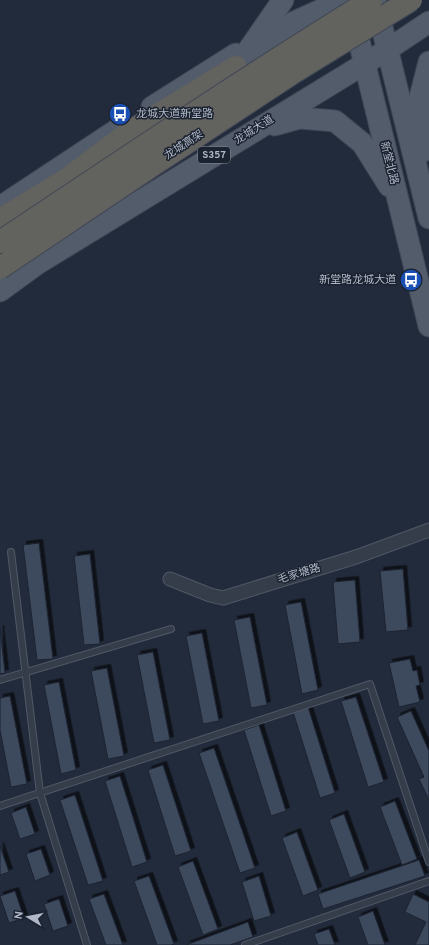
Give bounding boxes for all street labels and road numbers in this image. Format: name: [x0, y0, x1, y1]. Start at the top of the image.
street label: 龙城大道: [232, 112, 276, 148]
street label: 龙城高架: [162, 127, 206, 163]
street label: 新堂北路: [377, 140, 401, 186]
road number: S357: [198, 147, 230, 163]
street label: 毛家塘路: [276, 561, 322, 587]

